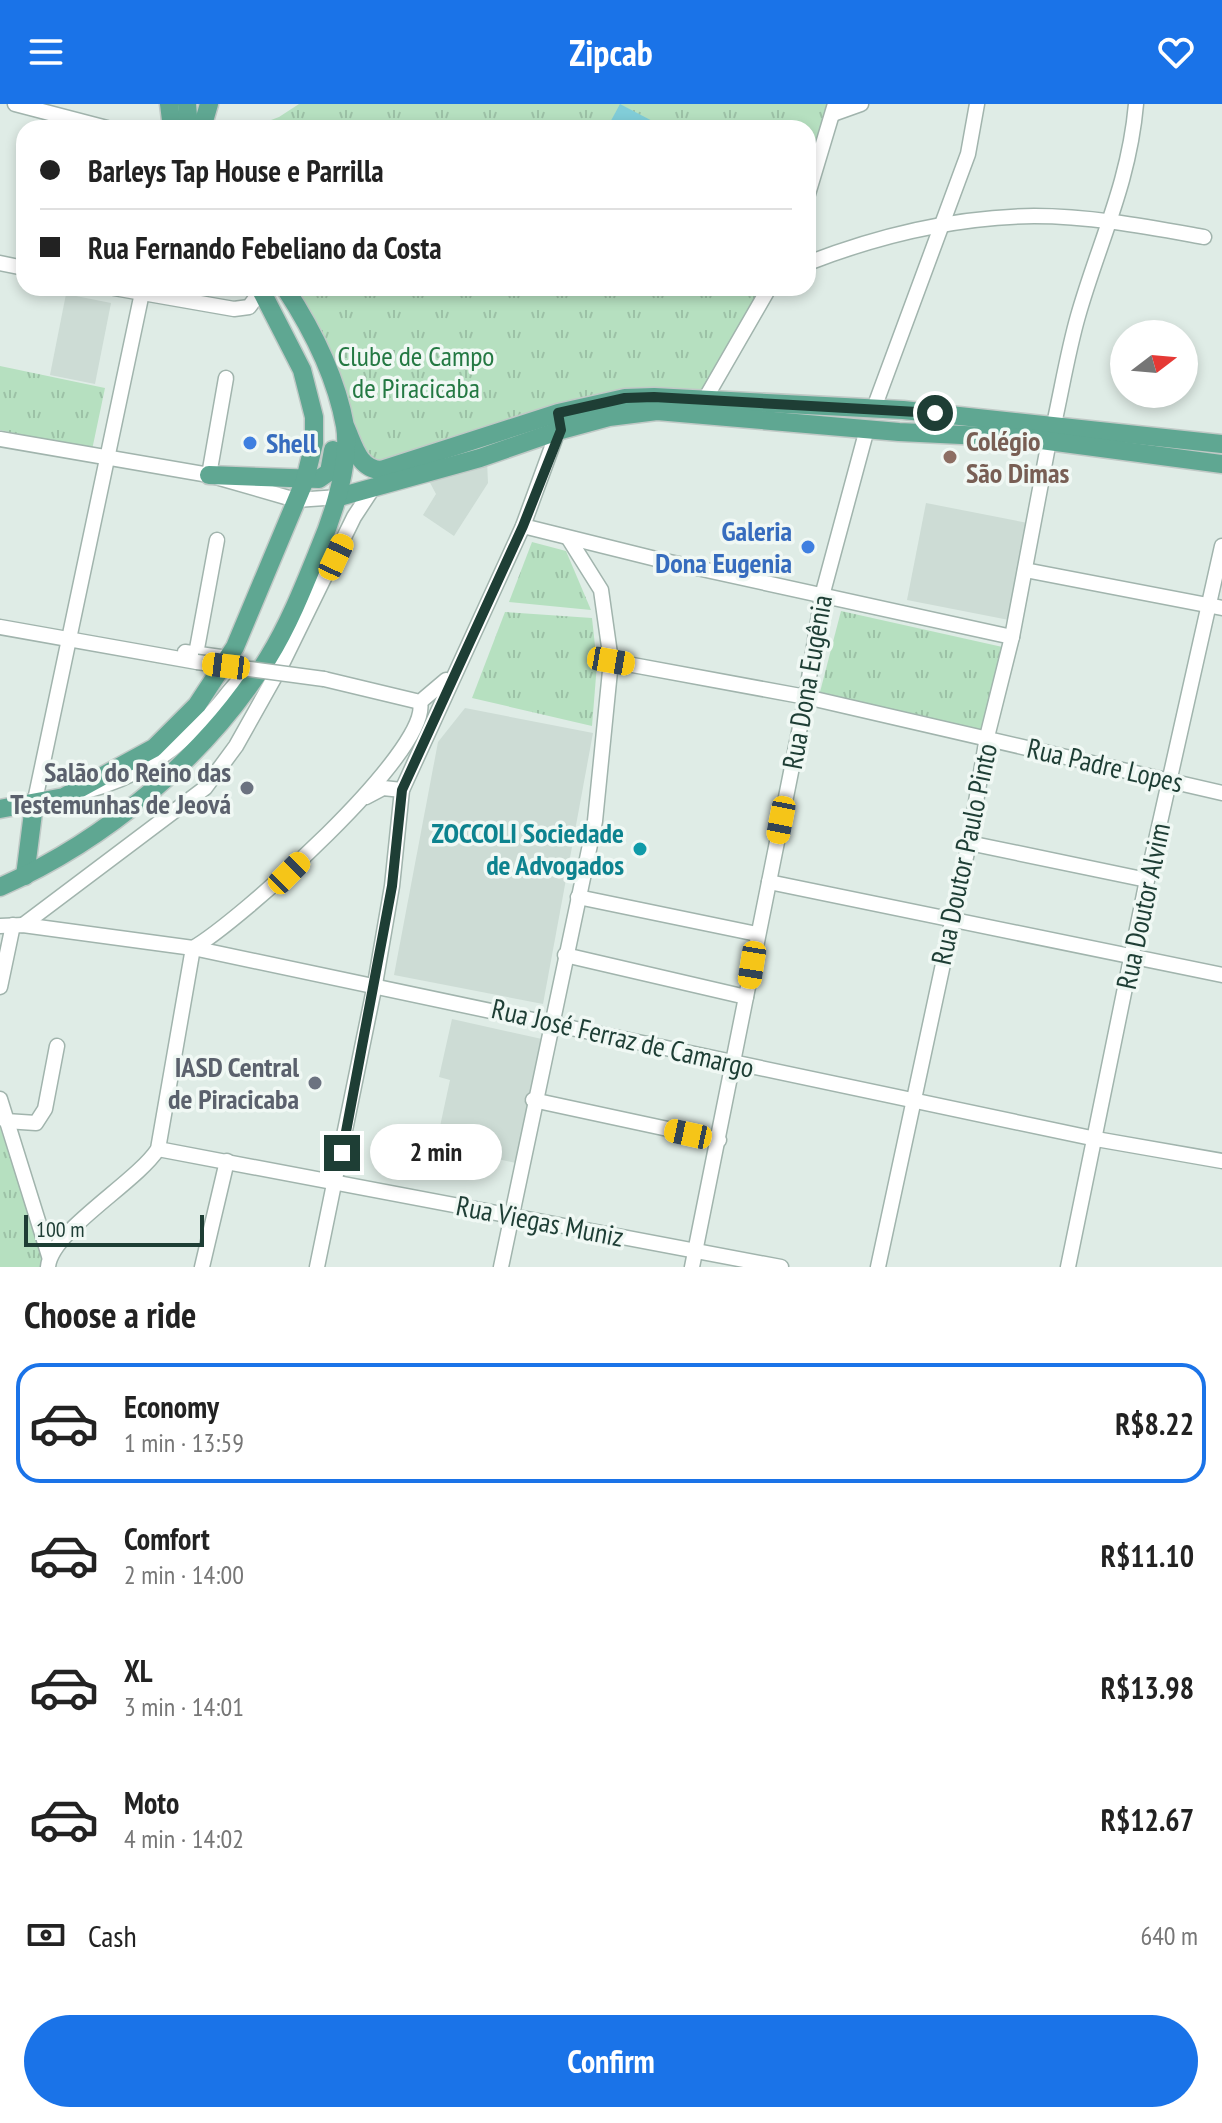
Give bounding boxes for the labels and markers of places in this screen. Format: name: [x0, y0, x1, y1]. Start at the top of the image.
place label: Colégio São Dimas: [966, 422, 1069, 491]
place label: Shell: [266, 424, 317, 461]
marker: Shell: [241, 434, 259, 452]
marker: Colégio São Dimas: [941, 448, 959, 466]
place label: Galeria Dona Eugenia: [655, 512, 792, 581]
marker: Galeria Dona Eugenia: [799, 538, 817, 556]
place label: Salão do Reino das Testemunhas de Jeová: [10, 753, 231, 822]
marker: Salão do Reino das Testemunhas de Jeová: [238, 779, 256, 797]
place label: ZOCCOLI Sociedade de Advogados: [432, 814, 624, 883]
marker: ZOCCOLI Sociedade de Advogados: [631, 840, 649, 858]
place label: IASD Central de Piracicaba: [168, 1048, 299, 1117]
marker: IASD Central de Piracicaba: [306, 1074, 324, 1092]

